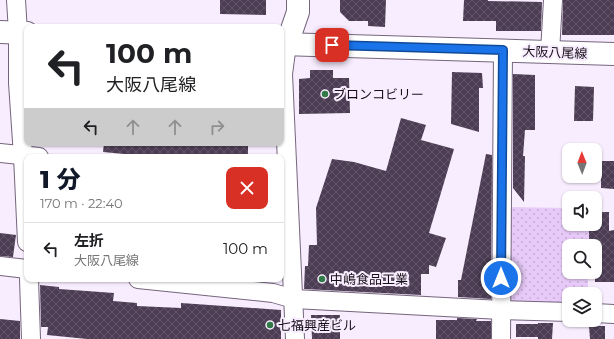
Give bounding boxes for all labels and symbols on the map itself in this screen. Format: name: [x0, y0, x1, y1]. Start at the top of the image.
pin: [315, 28, 349, 62]
street label: 大阪八尾線: [522, 43, 588, 61]
place label: ブロンコビリー: [333, 86, 424, 102]
marker: ブロンコビリー: [320, 89, 330, 99]
north arrow: [562, 143, 602, 183]
position arrow: [480, 257, 522, 299]
place label: 中嶋食品工業: [330, 271, 408, 287]
marker: 中嶋食品工業: [317, 274, 327, 284]
place label: 七福興産ビル: [278, 317, 356, 333]
marker: 七福興産ビル: [265, 320, 275, 330]

